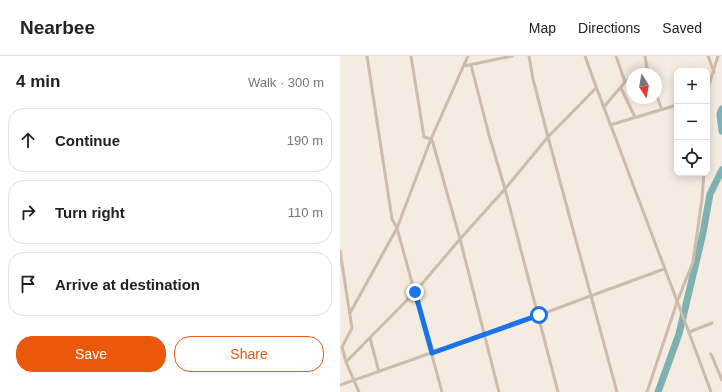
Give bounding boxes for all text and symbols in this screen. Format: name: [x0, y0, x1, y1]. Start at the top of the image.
text: Nearbee: [20, 17, 95, 38]
text: Map: [529, 20, 556, 36]
text: Directions: [578, 20, 640, 36]
text: Saved: [662, 20, 702, 36]
north arrow: [626, 68, 662, 104]
map controls: [674, 68, 710, 176]
button: +: [674, 68, 710, 104]
text: 4 min: [16, 72, 60, 91]
text: Walk · 300 m: [248, 75, 324, 90]
button: −: [674, 104, 710, 140]
icon: ahead: [17, 129, 39, 151]
text: Continue: [55, 132, 120, 149]
text: 190 m: [287, 133, 323, 148]
button: locate: [674, 140, 710, 176]
icon: right: [17, 201, 39, 223]
text: Turn right: [55, 204, 125, 221]
text: 110 m: [288, 205, 323, 220]
icon: arrive: [17, 273, 39, 295]
text: Arrive at destination: [55, 276, 200, 293]
route end: [406, 283, 424, 301]
route start: [530, 306, 548, 324]
button: Save: [16, 336, 166, 372]
button: Share: [174, 336, 324, 372]

